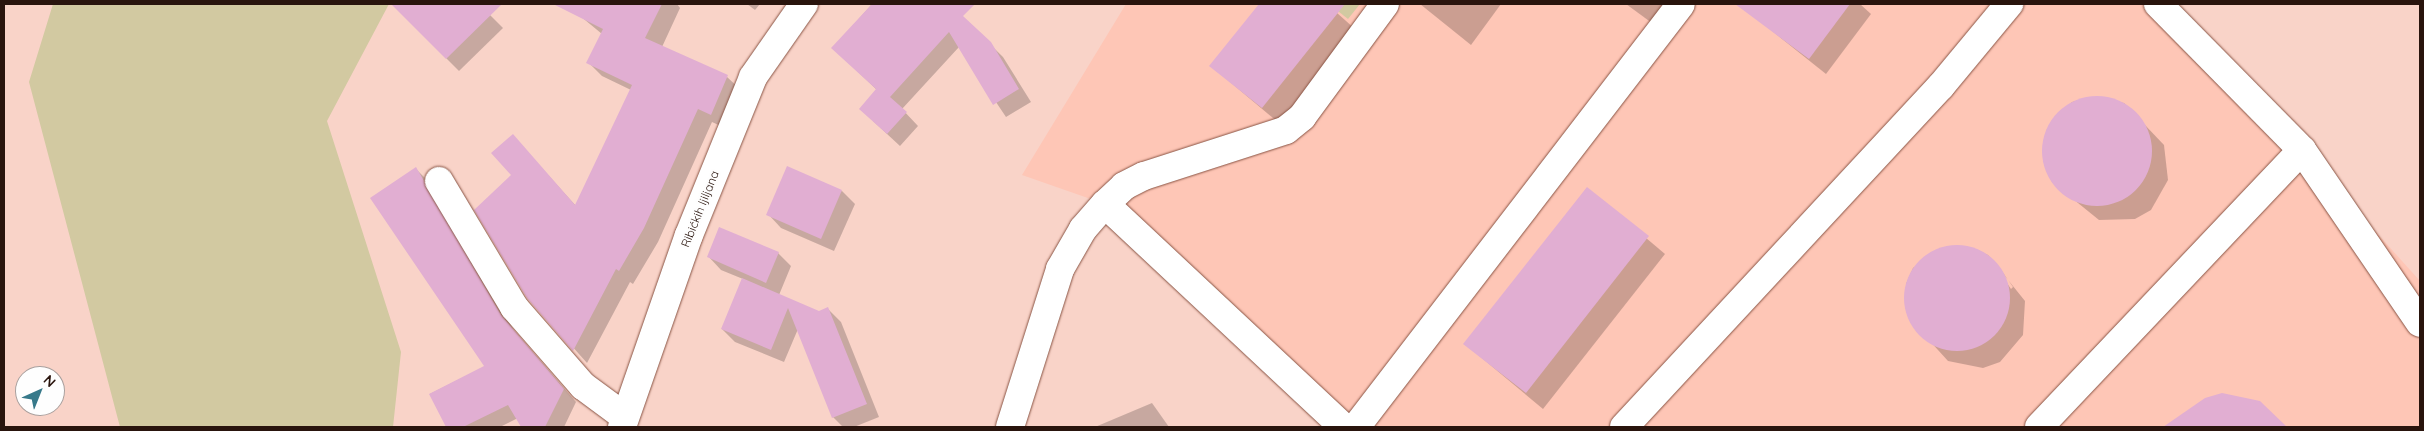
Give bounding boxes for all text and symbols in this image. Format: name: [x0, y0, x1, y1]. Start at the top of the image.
street label: Ribićkih ljiljana: [678, 169, 722, 249]
north arrow: [15, 366, 65, 416]
text: N: [40, 371, 60, 391]

